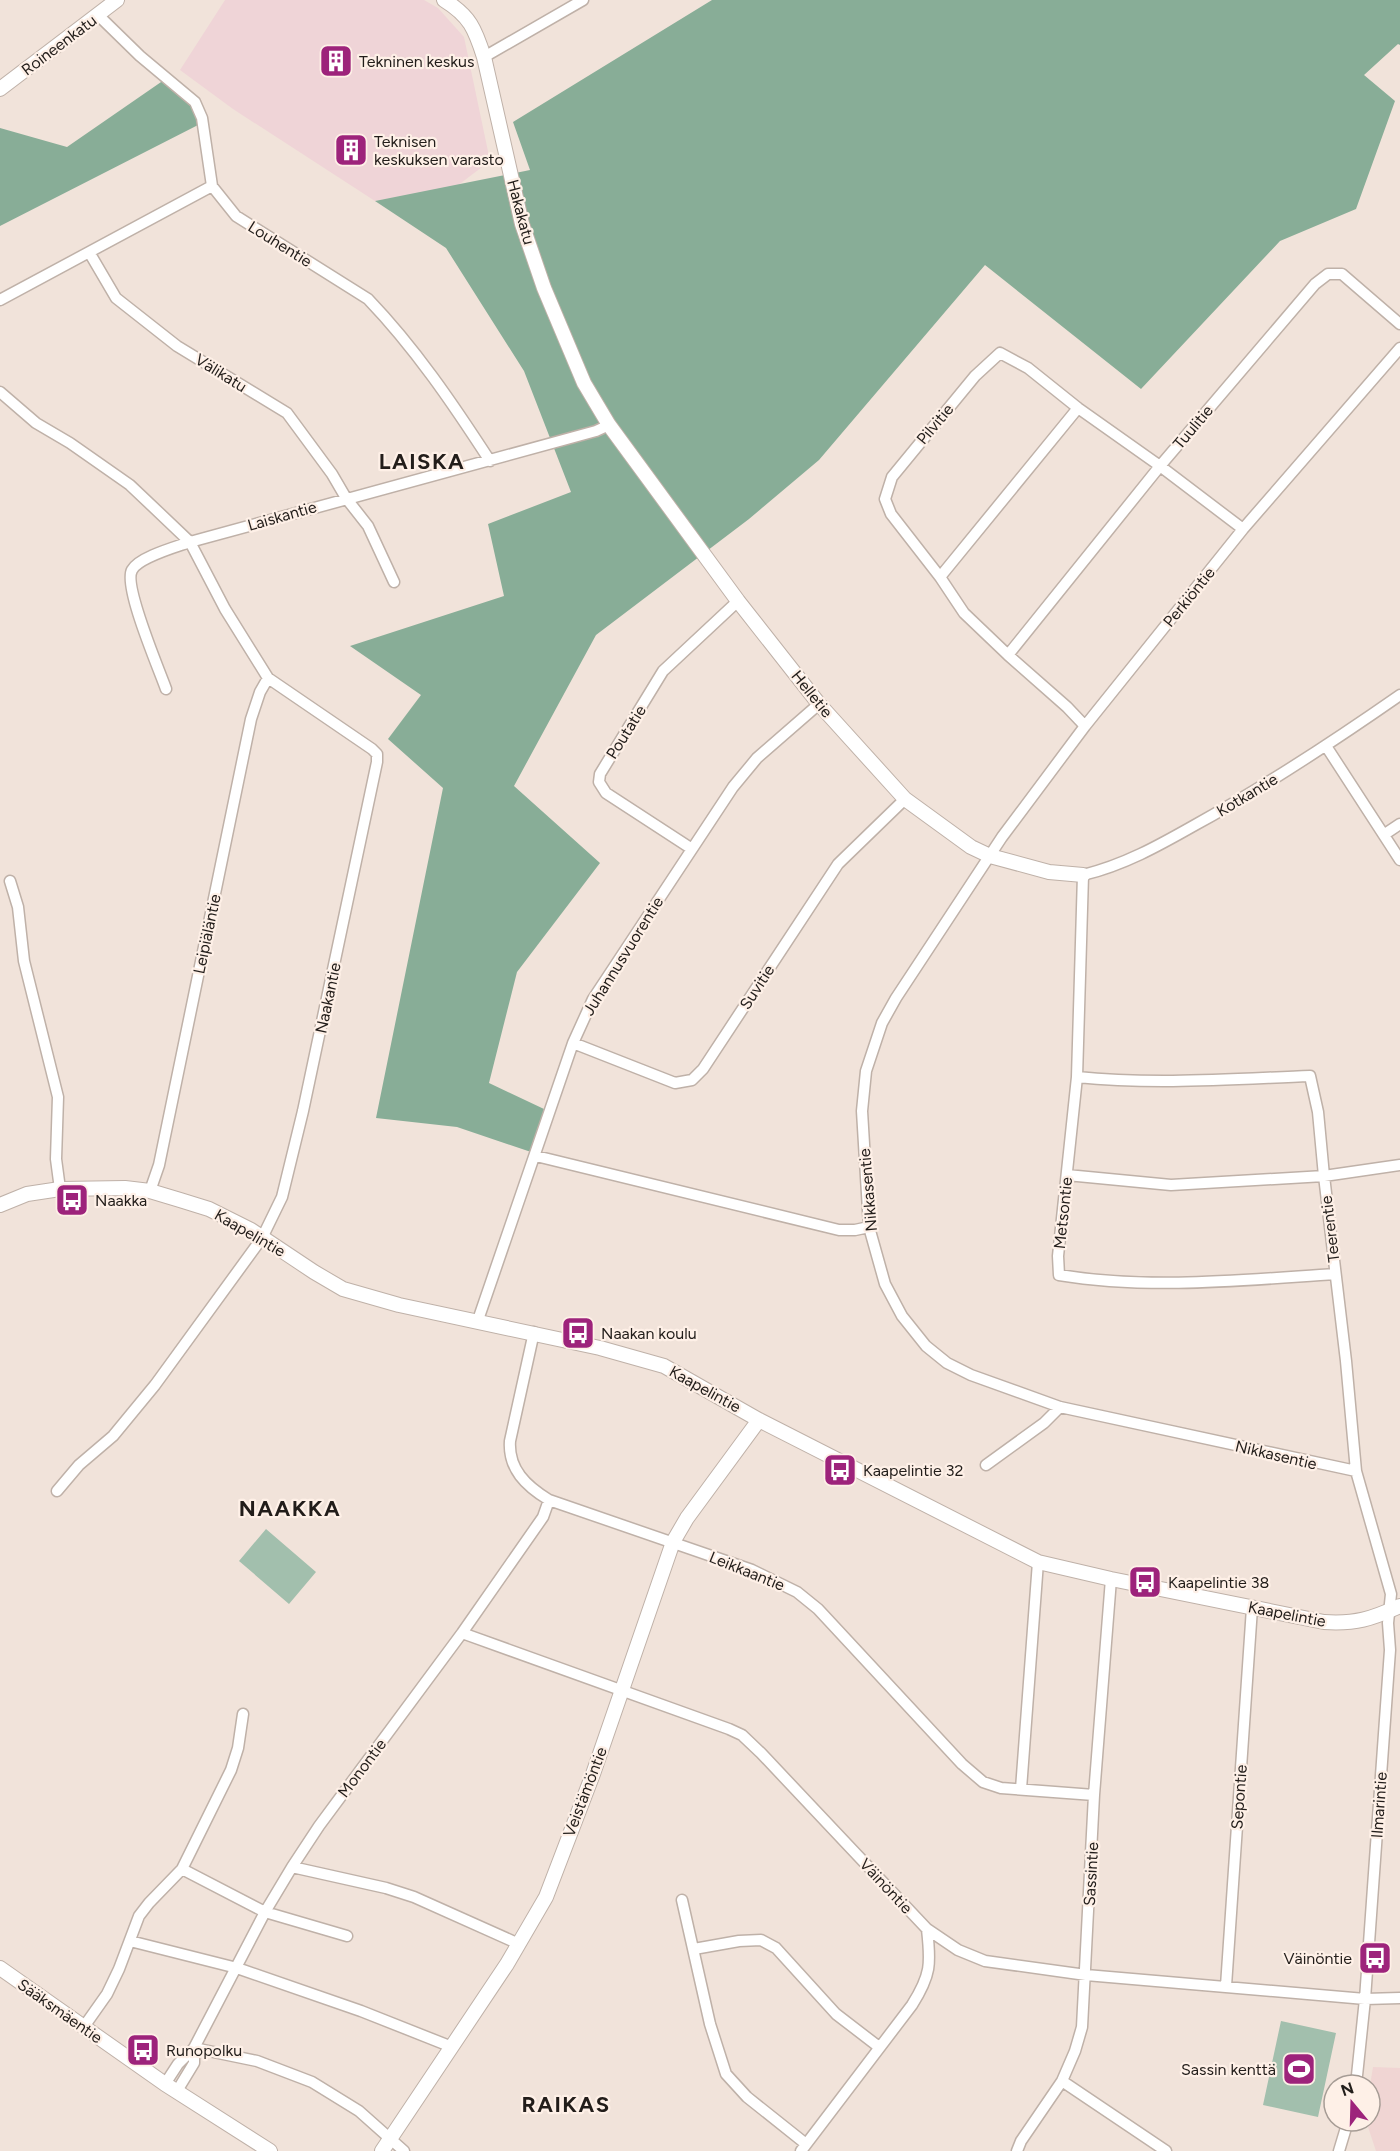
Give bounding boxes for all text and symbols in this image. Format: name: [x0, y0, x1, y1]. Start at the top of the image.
street label: Roineenkatu: [18, 11, 100, 79]
building icon: Tekninen keskus: [318, 43, 354, 79]
place label: Tekninen keskus: [359, 52, 474, 71]
building icon: Teknisen keskuksen varasto: [333, 132, 369, 168]
place label: Teknisen keskuksen varasto: [374, 132, 504, 169]
street label: Hakakatu: [503, 177, 539, 247]
street label: Louhentie: [245, 217, 316, 271]
street label: Välikatu: [192, 350, 250, 396]
street label: Pilvitie: [913, 400, 958, 448]
street label: Tuulitie: [1169, 401, 1217, 453]
district label: LAISKA: [379, 448, 465, 475]
street label: Laiskantie: [245, 497, 319, 535]
street label: Perkiöntie: [1159, 563, 1219, 631]
street label: Helletie: [787, 667, 837, 722]
street label: Poutatie: [602, 701, 650, 762]
street label: Kotkantie: [1213, 769, 1281, 821]
street label: Leipiäläntie: [189, 892, 225, 976]
street label: Juhannusvuorentie: [579, 893, 667, 1019]
street label: Naakantie: [311, 961, 345, 1035]
street label: Suvitie: [736, 961, 779, 1013]
street label: Nikkasentie: [855, 1147, 881, 1232]
street label: Metsontie: [1050, 1176, 1076, 1250]
bus stop icon: Naakka: [54, 1182, 90, 1218]
place label: Naakka: [95, 1191, 147, 1210]
street label: Teerentie: [1316, 1194, 1344, 1263]
street label: Kaapelintie: [211, 1205, 289, 1261]
bus stop icon: Naakan koulu: [560, 1315, 596, 1351]
place label: Naakan koulu: [601, 1324, 697, 1343]
street label: Kaapelintie: [666, 1362, 744, 1417]
street label: Nikkasentie: [1233, 1436, 1319, 1474]
bus stop icon: Kaapelintie 32: [822, 1452, 858, 1488]
place label: Kaapelintie 32: [863, 1461, 963, 1480]
district label: NAAKKA: [239, 1495, 341, 1522]
street label: Leikkaantie: [706, 1547, 788, 1595]
bus stop icon: Kaapelintie 38: [1127, 1564, 1163, 1600]
place label: Kaapelintie 38: [1168, 1573, 1269, 1592]
street label: Kaapelintie: [1247, 1597, 1328, 1631]
street label: Monontie: [334, 1735, 390, 1801]
street label: Veistämöntie: [559, 1744, 611, 1840]
street label: Sepontie: [1227, 1764, 1251, 1830]
street label: Ilmarintie: [1367, 1771, 1391, 1839]
street label: Sassintie: [1080, 1841, 1102, 1906]
street label: Väinöntie: [856, 1854, 917, 1918]
bus stop icon: Väinöntie: [1357, 1940, 1393, 1976]
place label: Väinöntie: [1283, 1949, 1352, 1968]
street label: Sääksmäentie: [14, 1975, 106, 2047]
bus stop icon: Runopolku: [125, 2032, 161, 2068]
place label: Runopolku: [166, 2041, 242, 2060]
sports icon: Sassin kenttä: [1281, 2051, 1317, 2087]
place label: Sassin kenttä: [1181, 2060, 1276, 2079]
north arrow: [1322, 2073, 1382, 2133]
text: N: [1338, 2078, 1356, 2100]
district label: RAIKAS: [521, 2091, 611, 2118]

